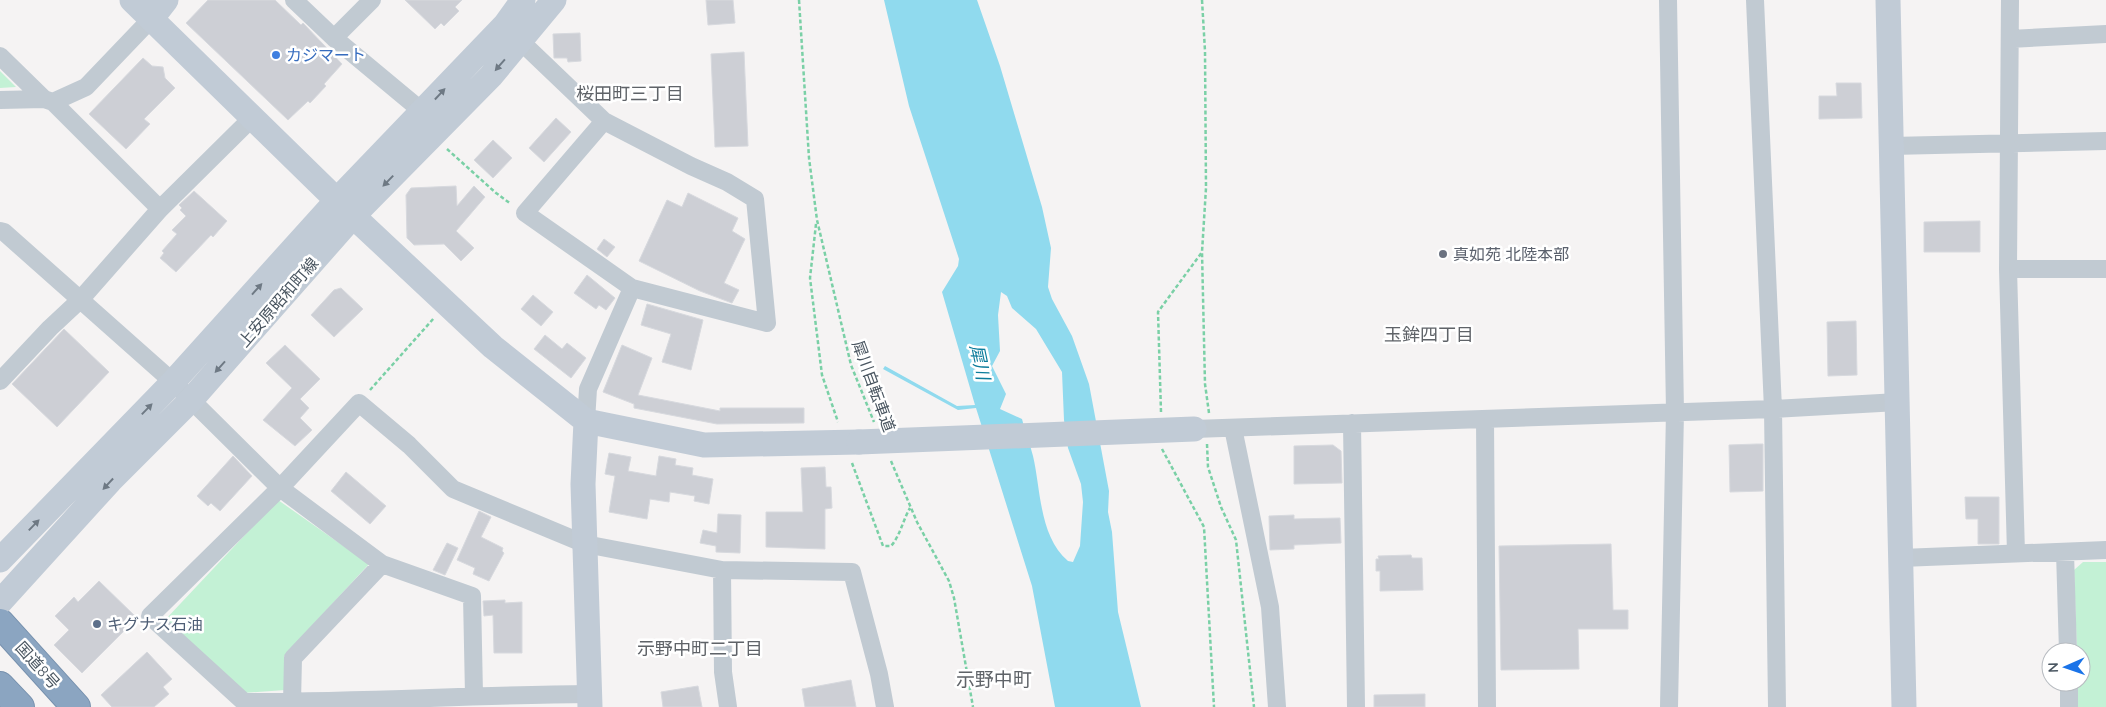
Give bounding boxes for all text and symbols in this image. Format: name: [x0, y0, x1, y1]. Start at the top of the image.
place label: カジマート: [286, 45, 366, 65]
marker: カジマート: [270, 49, 282, 61]
one-way arrow: [495, 58, 506, 71]
district label: 桜田町三丁目: [576, 82, 684, 105]
one-way arrow: [434, 88, 446, 100]
one-way arrow: [382, 175, 394, 187]
place label: 真如苑 北陸本部: [1453, 244, 1569, 264]
marker: 真如苑 北陸本部: [1437, 248, 1449, 260]
street label: 上安原昭和町線: [234, 253, 322, 351]
one-way arrow: [251, 283, 263, 295]
district label: 玉鉾四丁目: [1384, 323, 1474, 346]
street label: 犀川自転車道: [848, 337, 900, 435]
water label: 犀川: [965, 342, 995, 384]
one-way arrow: [214, 361, 226, 373]
one-way arrow: [141, 403, 153, 415]
one-way arrow: [102, 478, 114, 490]
one-way arrow: [28, 520, 40, 532]
place label: キグナス石油: [107, 614, 203, 634]
marker: キグナス石油: [91, 618, 103, 630]
street label: 国道8号: [12, 637, 64, 693]
district label: 示野中町二丁目: [637, 637, 763, 660]
north arrow: [2041, 642, 2091, 692]
text: N: [2044, 662, 2062, 673]
district label: 示野中町: [956, 667, 1032, 691]

